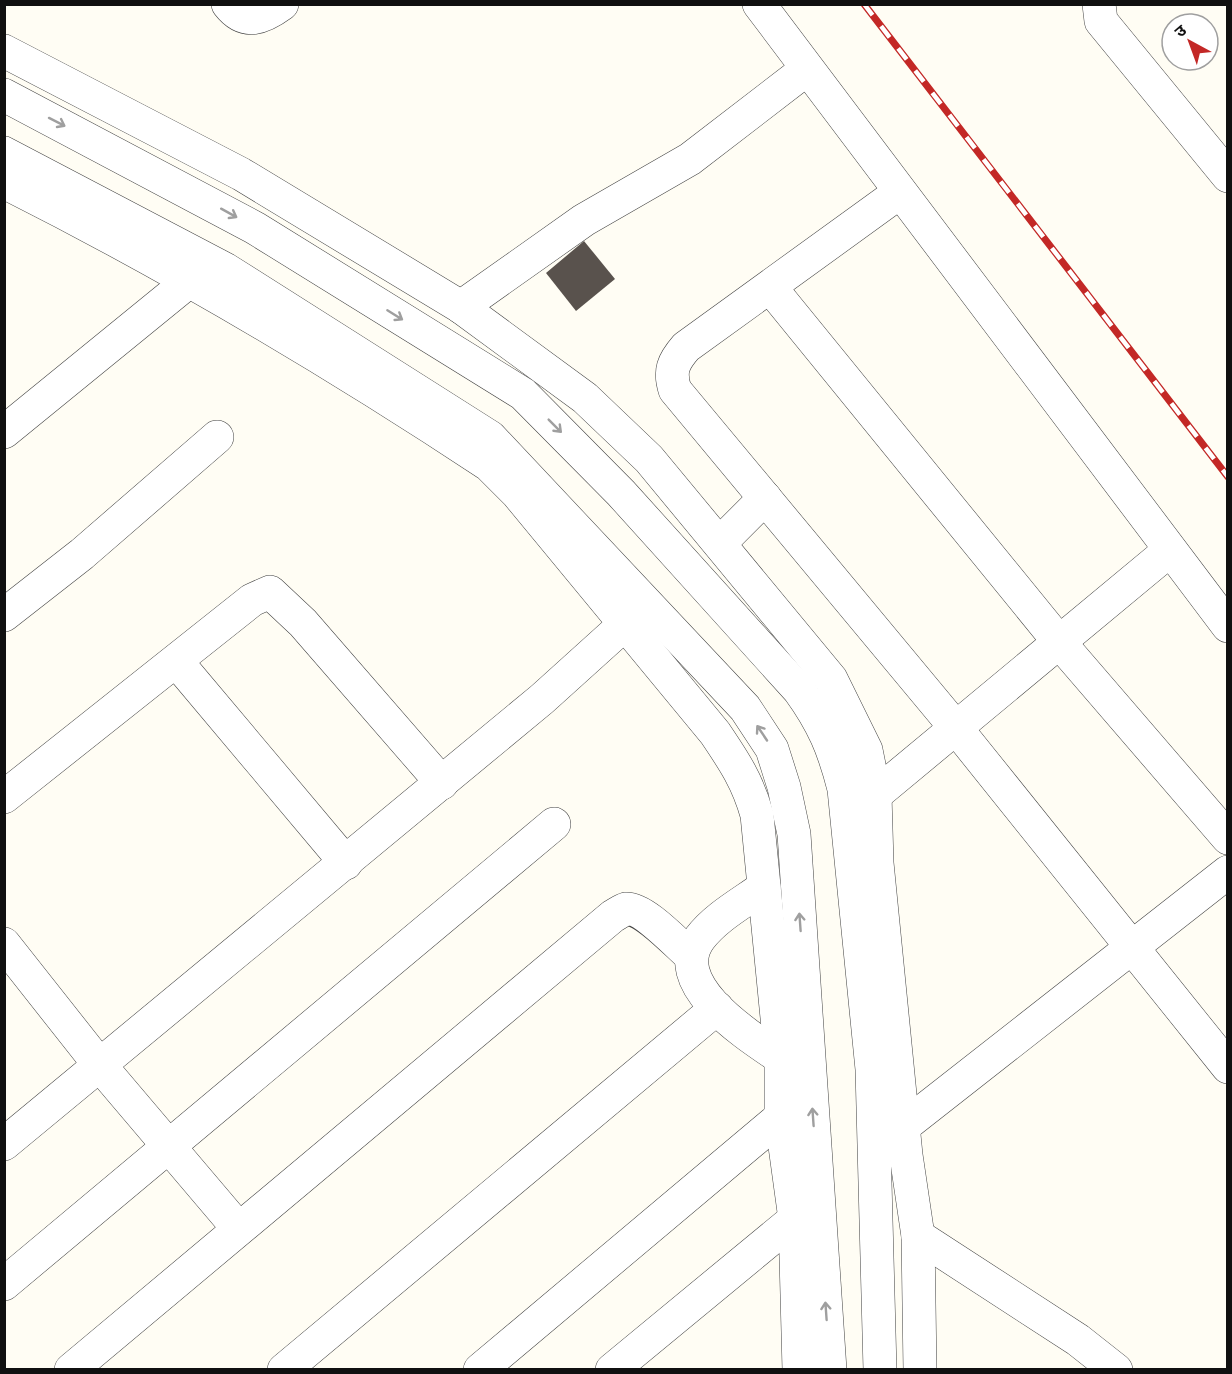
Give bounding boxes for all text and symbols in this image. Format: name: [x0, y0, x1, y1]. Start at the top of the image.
north arrow: [1160, 12, 1220, 72]
text: उ: [1171, 20, 1191, 41]
one-way arrow: [47, 117, 65, 128]
one-way arrow: [220, 207, 237, 219]
one-way arrow: [386, 309, 403, 321]
one-way arrow: [547, 418, 562, 433]
one-way arrow: [756, 726, 768, 742]
one-way arrow: [795, 912, 806, 932]
one-way arrow: [807, 1107, 818, 1127]
one-way arrow: [820, 1302, 831, 1322]

